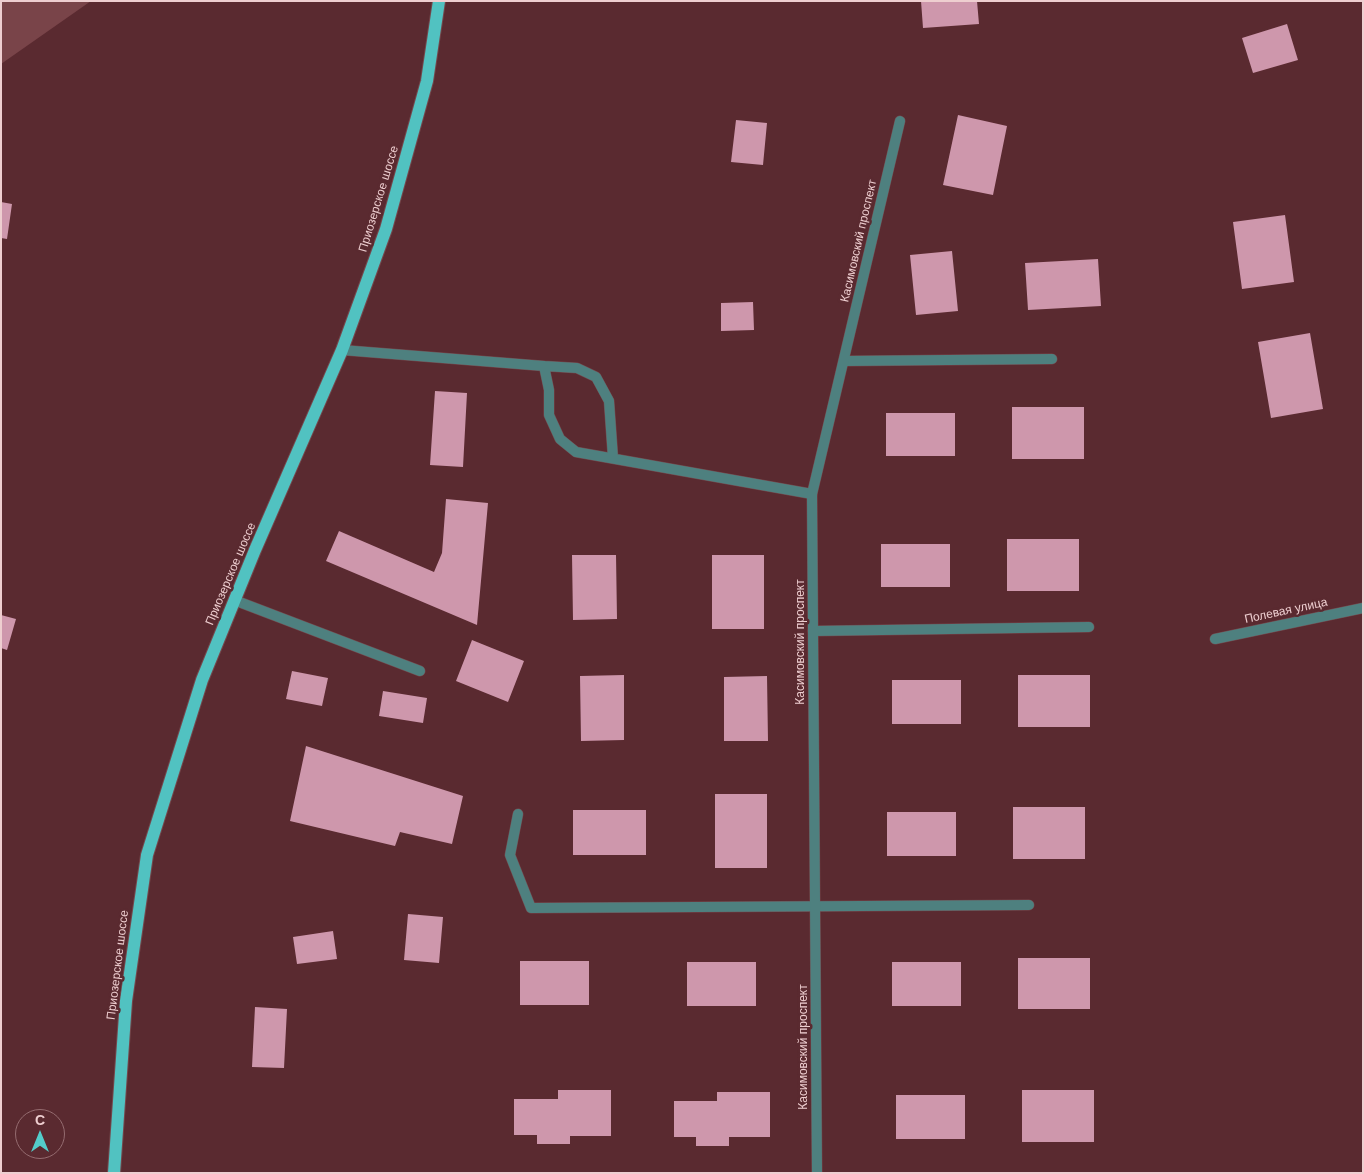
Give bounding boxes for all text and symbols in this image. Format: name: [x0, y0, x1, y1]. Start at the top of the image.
street label: Приозерское шоссе: [356, 144, 402, 254]
street label: Касимовский проспект: [838, 178, 880, 304]
street label: Приозерское шоссе: [203, 520, 259, 628]
street label: Касимовский проспект: [794, 579, 808, 705]
street label: Полевая улица: [1243, 595, 1329, 627]
street label: Приозерское шоссе: [104, 909, 132, 1021]
street label: Касимовский проспект: [797, 984, 811, 1110]
north arrow: [15, 1109, 65, 1159]
text: С: [35, 1112, 45, 1128]

